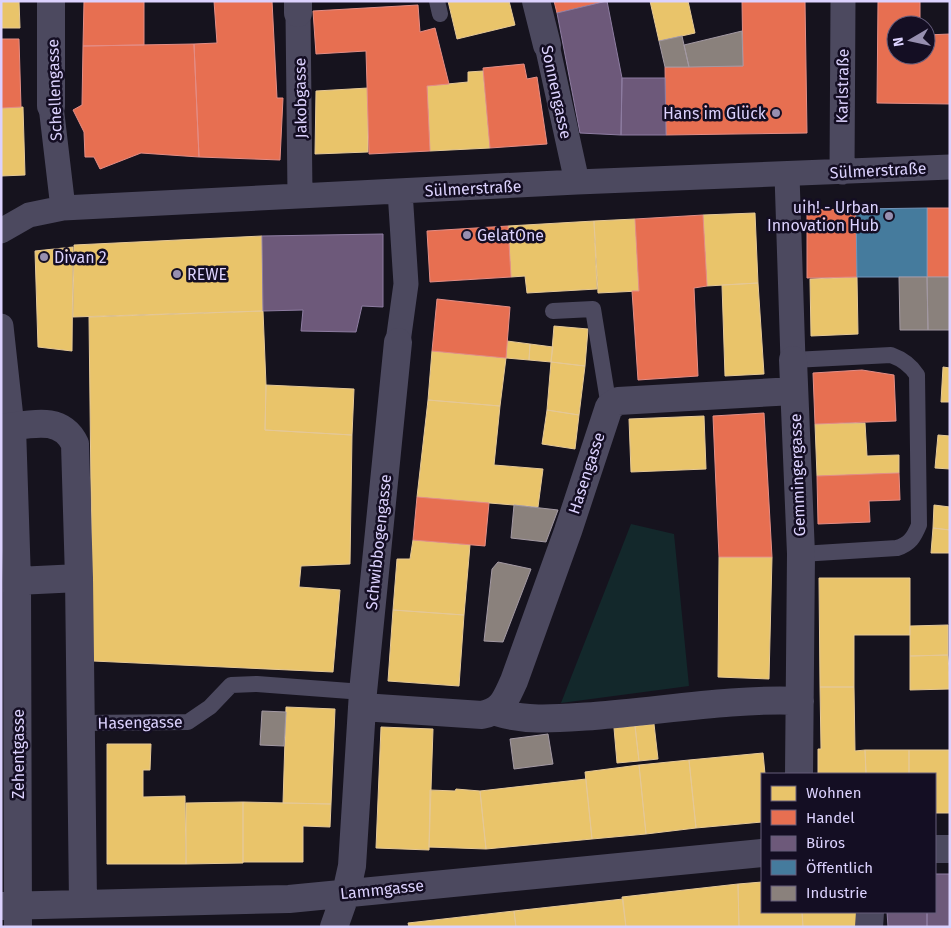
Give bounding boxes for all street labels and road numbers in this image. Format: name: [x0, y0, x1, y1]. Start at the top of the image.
street label: Schellengasse: [43, 39, 66, 141]
street label: Sonnengasse: [537, 44, 576, 141]
street label: Karlstraße: [832, 49, 853, 123]
street label: Jakobgasse: [290, 58, 311, 138]
street label: Sülmerstraße: [829, 158, 927, 183]
street label: Sülmerstraße: [424, 176, 522, 201]
street label: Gemmingergasse: [786, 413, 809, 537]
street label: Hasengasse: [564, 430, 609, 517]
street label: Schwibbogengasse: [362, 473, 395, 611]
street label: Zehentgasse: [9, 709, 28, 799]
street label: Hasengasse: [97, 712, 183, 733]
street label: Lammgasse: [339, 876, 425, 903]

